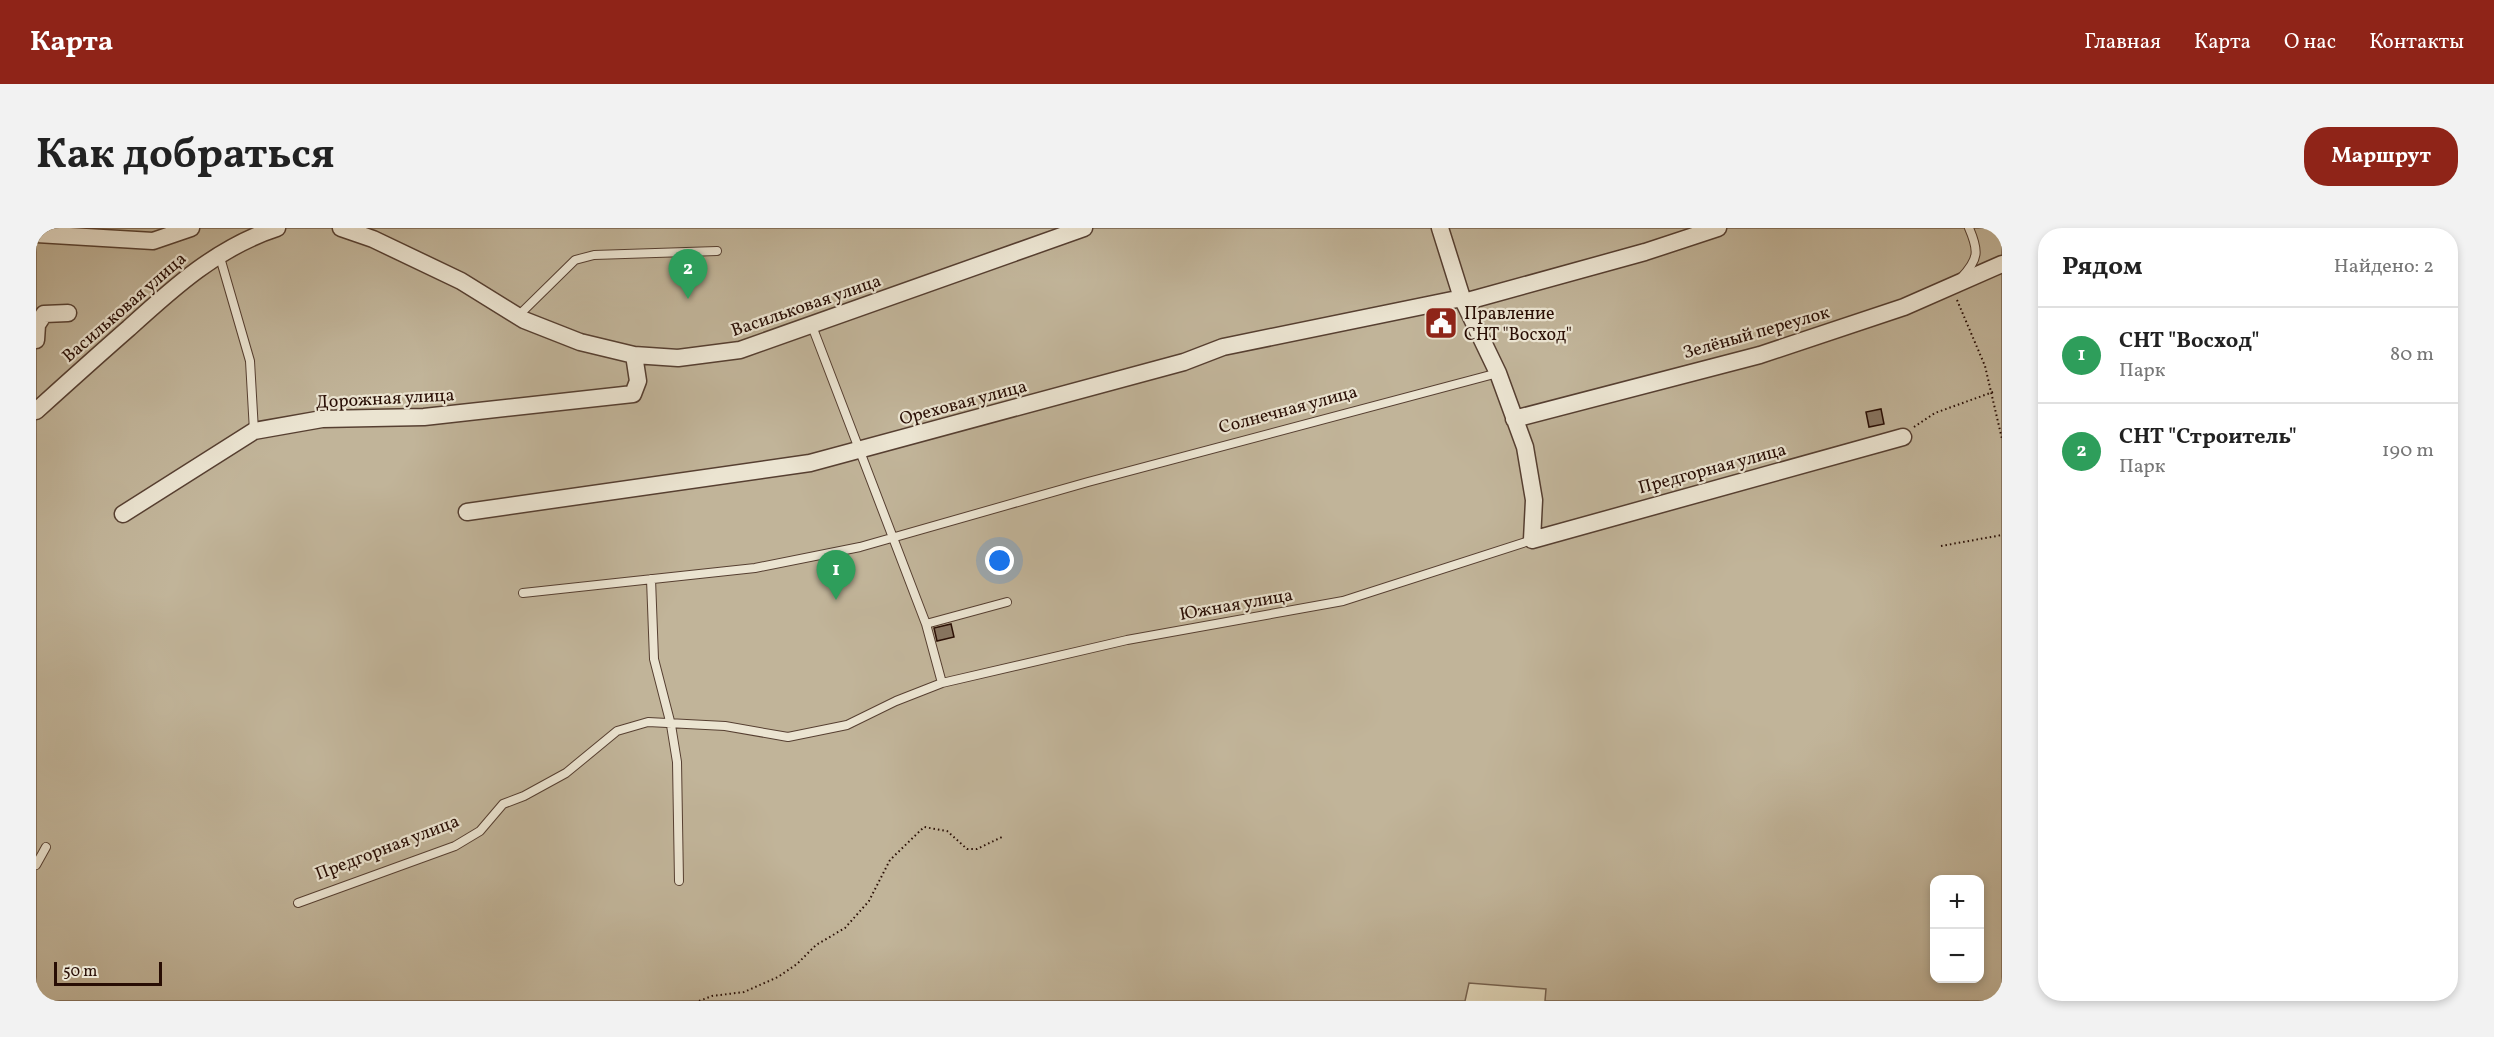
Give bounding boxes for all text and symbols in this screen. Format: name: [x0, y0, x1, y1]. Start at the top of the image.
text: Карта: [30, 23, 113, 62]
text: Главная: [2084, 28, 2161, 57]
text: Карта: [2194, 28, 2251, 57]
text: О нас: [2284, 28, 2336, 57]
text: Контакты: [2369, 28, 2464, 57]
text: Как добраться: [36, 127, 335, 186]
button: Маршрут: [2304, 127, 2458, 186]
street label: Васильковая улица: [57, 247, 193, 369]
text: Рядом: [2062, 249, 2142, 285]
pin: 2: [668, 250, 708, 299]
text: Найдено: 2: [2334, 253, 2434, 281]
street label: Васильковая улица: [728, 269, 885, 344]
street label: Зелёный переулок: [1680, 300, 1833, 366]
place label: Правление СНТ "Восход": [1464, 302, 1572, 348]
public building icon: Правление СНТ "Восход": [1423, 305, 1459, 341]
text: СНТ "Восход": [2119, 326, 2260, 357]
text: 1: [2077, 341, 2086, 369]
text: 80 m: [2390, 341, 2434, 369]
text: Парк: [2119, 357, 2165, 385]
street label: Ореховая улица: [897, 374, 1030, 433]
street label: Солнечная улица: [1216, 380, 1361, 441]
street label: Дорожная улица: [315, 383, 455, 416]
text: СНТ "Строитель": [2119, 422, 2297, 453]
text: 2: [2076, 437, 2087, 465]
text: 190 m: [2382, 437, 2434, 465]
street label: Предгорная улица: [1636, 438, 1789, 501]
text: Парк: [2119, 453, 2165, 481]
your location: [985, 546, 1014, 575]
pin: 1: [816, 550, 856, 600]
street label: Южная улица: [1177, 583, 1295, 628]
street label: Предгорная улица: [312, 809, 463, 887]
map controls: [1930, 875, 1984, 983]
button: +: [1930, 875, 1984, 929]
button: −: [1930, 929, 1984, 983]
scale bar: [54, 959, 162, 986]
text: 50 m: [63, 961, 97, 983]

